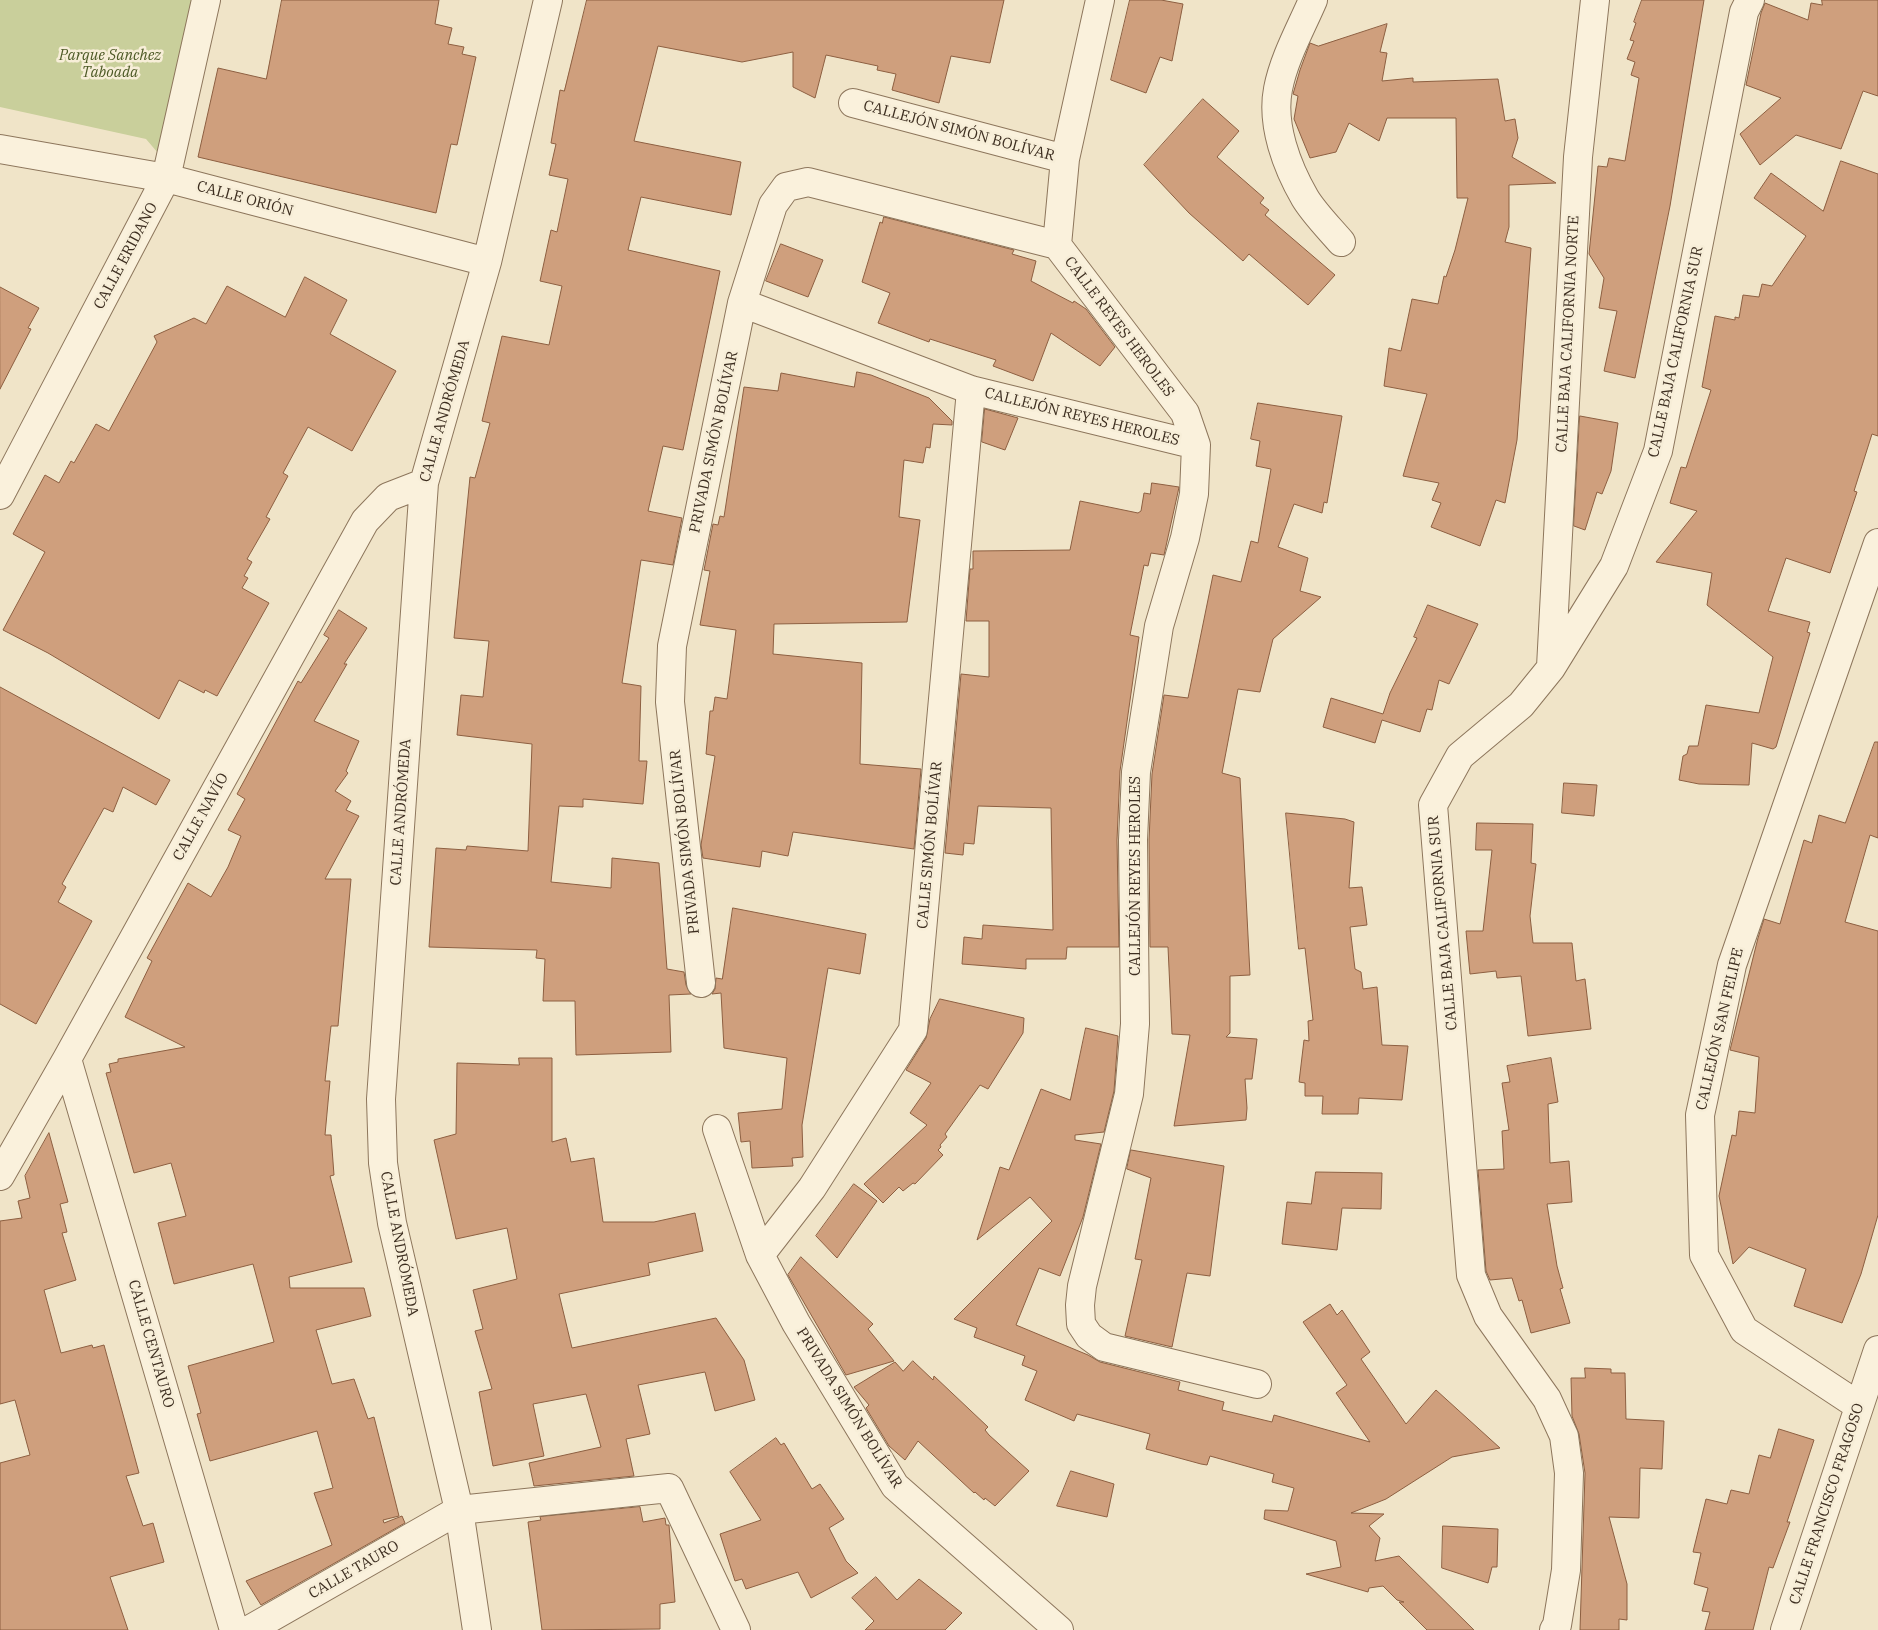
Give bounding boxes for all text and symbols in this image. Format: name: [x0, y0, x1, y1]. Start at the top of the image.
park label: Parque Sanchez Taboada: [59, 47, 161, 82]
street label: CALLEJÓN SIMÓN BOLÍVAR: [861, 97, 1057, 165]
street label: CALLE ORIÓN: [195, 177, 295, 221]
street label: CALLE ERIDANO: [90, 199, 162, 313]
street label: CALLE BAJA CALIFORNIA NORTE: [1553, 215, 1583, 453]
street label: CALLE BAJA CALIFORNIA SUR: [1645, 245, 1707, 459]
street label: CALLE REYES HEROLES: [1060, 253, 1178, 401]
street label: CALLE ANDRÓMEDA: [416, 338, 474, 484]
street label: PRIVADA SIMÓN BOLÍVAR: [686, 349, 742, 535]
street label: CALLEJÓN REYES HEROLES: [983, 384, 1181, 450]
street label: CALLE ANDRÓMEDA: [387, 738, 415, 886]
street label: PRIVADA SIMÓN BOLÍVAR: [666, 749, 704, 935]
street label: CALLE SIMÓN BOLÍVAR: [914, 760, 946, 930]
street label: CALLE NAVÍO: [169, 770, 233, 864]
street label: CALLEJÓN REYES HEROLES: [1127, 776, 1145, 976]
street label: CALLE BAJA CALIFORNIA SUR: [1425, 815, 1461, 1031]
street label: CALLEJÓN SAN FELIPE: [1693, 946, 1747, 1112]
street label: CALLE ANDRÓMEDA: [376, 1170, 422, 1318]
street label: CALLE CENTAURO: [124, 1278, 178, 1410]
street label: PRIVADA SIMÓN BOLÍVAR: [792, 1325, 906, 1491]
street label: CALLE FRANCISCO FRAGOSO: [1786, 1401, 1868, 1607]
street label: CALLE TAURO: [306, 1537, 402, 1603]

